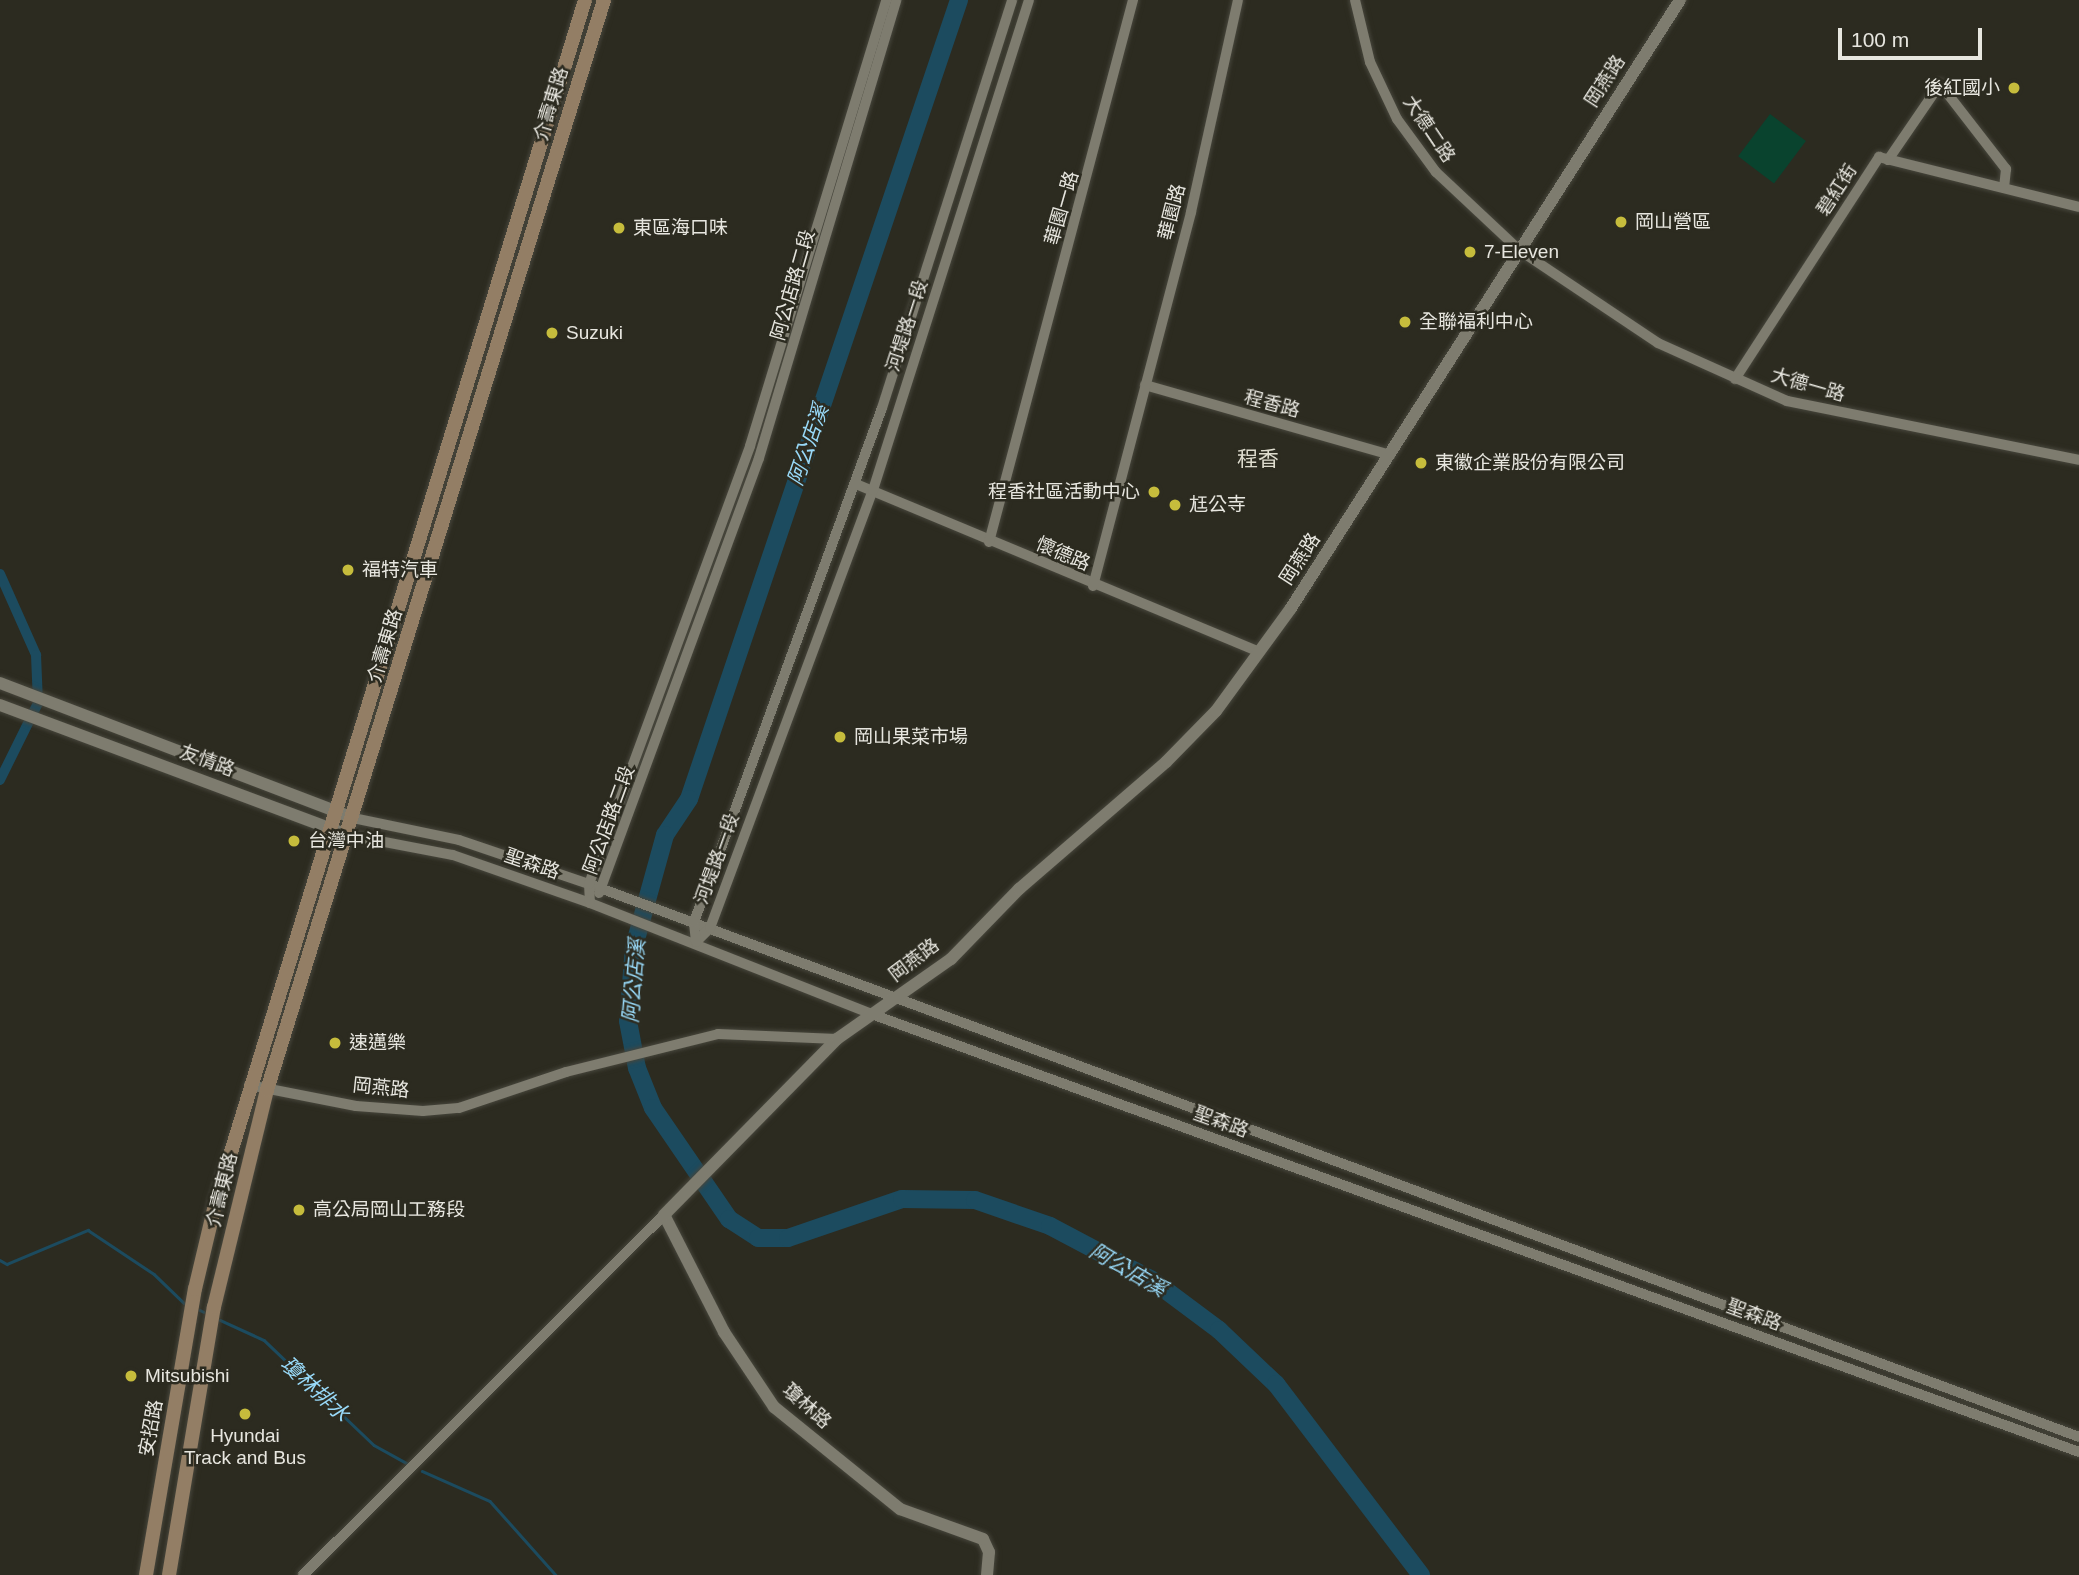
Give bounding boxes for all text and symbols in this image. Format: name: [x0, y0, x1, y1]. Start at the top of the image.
scale bar: [1841, 14, 1984, 58]
text: 100 m: [1851, 28, 1909, 51]
street label: 岡燕路: [1580, 51, 1630, 111]
street label: 介壽東路: [529, 64, 573, 144]
place label: 後紅國小: [1924, 77, 2000, 99]
marker: 後紅國小: [2006, 80, 2022, 96]
street label: 大德二路: [1398, 91, 1460, 167]
street label: 碧紅街: [1812, 160, 1862, 220]
street label: 華園一路: [1041, 168, 1083, 248]
street label: 華園路: [1154, 182, 1190, 242]
place label: 岡山營區: [1635, 211, 1711, 233]
marker: 岡山營區: [1613, 214, 1629, 230]
place label: 東區海口味: [633, 217, 728, 239]
marker: 東區海口味: [611, 220, 627, 236]
street label: 阿公店路二段: [766, 227, 820, 343]
place label: 7-Eleven: [1484, 241, 1559, 263]
marker: 7-Eleven: [1462, 244, 1478, 260]
street label: 河堤路一段: [881, 277, 933, 375]
place label: 全聯福利中心: [1419, 311, 1533, 333]
marker: 全聯福利中心: [1397, 314, 1413, 330]
place label: Suzuki: [566, 322, 623, 344]
marker: Suzuki: [544, 325, 560, 341]
street label: 大德一路: [1768, 364, 1848, 406]
street label: 程香路: [1242, 386, 1302, 422]
water label: 阿公店溪: [782, 401, 834, 489]
district label: 程香: [1237, 446, 1279, 472]
place label: 東徽企業股份有限公司: [1435, 452, 1625, 474]
marker: 東徽企業股份有限公司: [1413, 455, 1429, 471]
place label: 程香社區活動中心: [988, 481, 1140, 503]
marker: 程香社區活動中心: [1146, 484, 1162, 500]
place label: 尪公寺: [1189, 494, 1246, 516]
marker: 尪公寺: [1167, 497, 1183, 513]
street label: 岡燕路: [1275, 529, 1325, 589]
street label: 懷德路: [1032, 532, 1094, 576]
place label: 福特汽車: [362, 559, 438, 581]
marker: 福特汽車: [340, 562, 356, 578]
street label: 介壽東路: [363, 606, 407, 686]
place label: 岡山果菜市場: [854, 726, 968, 748]
marker: 岡山果菜市場: [832, 729, 848, 745]
street label: 友情路: [176, 741, 238, 781]
street label: 阿公店路二段: [579, 763, 639, 877]
street label: 河堤路一段: [690, 810, 744, 908]
place label: 台灣中油: [308, 830, 384, 852]
marker: 台灣中油: [286, 833, 302, 849]
street label: 聖森路: [501, 844, 563, 884]
street label: 岡燕路: [884, 934, 944, 986]
water label: 阿公店溪: [618, 938, 650, 1024]
place label: 速邁樂: [349, 1032, 406, 1054]
marker: 速邁樂: [327, 1035, 343, 1051]
street label: 岡燕路: [351, 1074, 411, 1102]
street label: 聖森路: [1190, 1102, 1252, 1142]
street label: 介壽東路: [202, 1150, 242, 1230]
place label: 高公局岡山工務段: [313, 1199, 465, 1221]
marker: 高公局岡山工務段: [291, 1202, 307, 1218]
water label: 阿公店溪: [1085, 1238, 1171, 1302]
street label: 聖森路: [1723, 1295, 1785, 1335]
water label: 瓊林排水: [276, 1351, 354, 1427]
place label: Mitsubishi: [145, 1365, 229, 1387]
marker: Mitsubishi: [123, 1368, 139, 1384]
street label: 瓊林路: [778, 1378, 836, 1434]
street label: 安招路: [135, 1398, 167, 1458]
marker: Hyundai Track and Bus: [237, 1406, 253, 1422]
place label: Hyundai Track and Bus: [184, 1425, 306, 1469]

